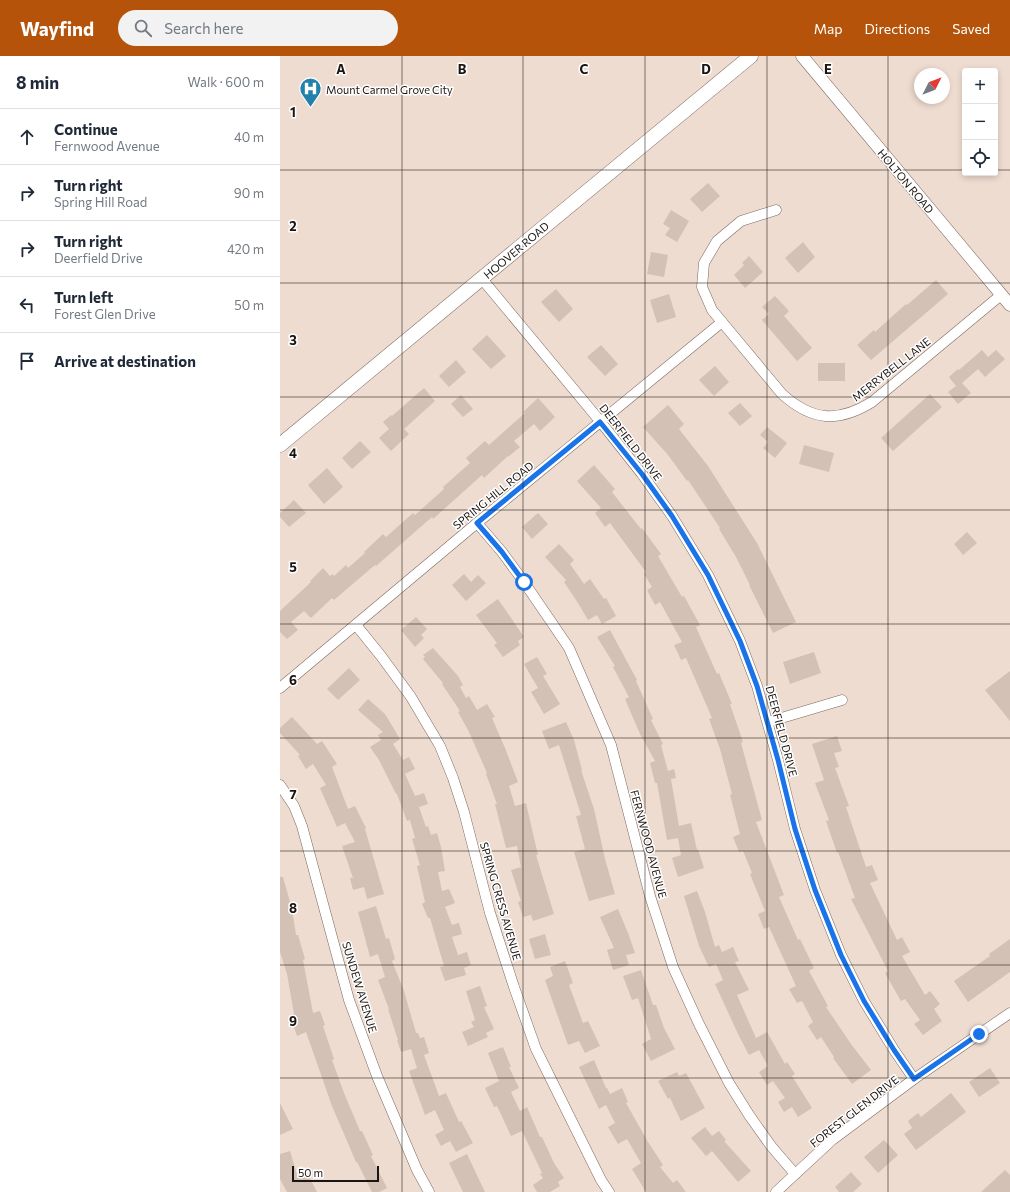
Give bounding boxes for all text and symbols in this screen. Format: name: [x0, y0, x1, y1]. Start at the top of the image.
search box: [118, 10, 398, 46]
text: Wayfind: [20, 17, 94, 40]
icon: search: [132, 17, 154, 39]
text: Search here: [164, 19, 244, 37]
text: Map: [814, 20, 843, 37]
text: Directions: [865, 20, 930, 37]
text: Saved: [952, 20, 990, 37]
text: A: [336, 61, 346, 77]
text: B: [458, 61, 467, 77]
text: C: [580, 61, 589, 77]
text: D: [701, 61, 711, 77]
text: E: [824, 61, 832, 77]
north arrow: [914, 68, 950, 104]
map controls: [962, 68, 998, 176]
button: +: [962, 68, 998, 104]
text: 8 min: [16, 72, 59, 93]
text: Walk · 600 m: [188, 74, 264, 90]
hospital icon: Mount Carmel Grove City: [298, 76, 324, 109]
place label: Mount Carmel Grove City: [326, 83, 453, 96]
text: 1: [290, 104, 296, 120]
button: −: [962, 104, 998, 140]
text: Continue: [54, 120, 118, 138]
icon: ahead: [16, 126, 38, 148]
text: 40 m: [234, 129, 264, 145]
text: Fernwood Avenue: [54, 138, 160, 154]
button: locate: [962, 140, 998, 176]
street label: HOLTON ROAD: [875, 146, 937, 216]
text: Turn right: [54, 176, 123, 194]
icon: right: [16, 182, 38, 204]
text: 90 m: [234, 185, 264, 201]
text: Spring Hill Road: [54, 194, 147, 210]
text: 2: [289, 218, 297, 234]
street label: HOOVER ROAD: [481, 219, 551, 281]
text: Turn right: [54, 232, 123, 250]
icon: right: [16, 238, 38, 260]
text: 420 m: [227, 241, 264, 257]
text: Deerfield Drive: [54, 250, 143, 266]
text: Turn left: [54, 288, 113, 306]
icon: left: [16, 294, 38, 316]
text: 50 m: [234, 297, 264, 313]
text: Forest Glen Drive: [54, 306, 156, 322]
text: 3: [289, 332, 297, 348]
street label: MERRYBELL LANE: [849, 334, 933, 404]
icon: arrive: [16, 350, 38, 372]
text: Arrive at destination: [54, 352, 196, 370]
street label: DEERFIELD DRIVE: [597, 401, 665, 483]
text: 4: [289, 445, 297, 461]
street label: SPRING HILL ROAD: [450, 459, 536, 531]
text: 5: [289, 559, 297, 575]
route start: [515, 573, 533, 591]
text: 6: [289, 672, 297, 688]
street label: DEERFIELD DRIVE: [764, 684, 800, 778]
text: 7: [289, 786, 297, 802]
street label: FERNWOOD AVENUE: [628, 789, 670, 899]
street label: SPRING CRESS AVENUE: [478, 840, 524, 962]
text: 8: [289, 900, 297, 916]
street label: SUNDEW AVENUE: [340, 940, 380, 1034]
text: 9: [289, 1013, 297, 1029]
route end: [970, 1025, 988, 1043]
street label: FOREST GLEN DRIVE: [807, 1072, 901, 1150]
scale bar: [292, 1164, 379, 1183]
text: 50 m: [298, 1166, 323, 1179]

